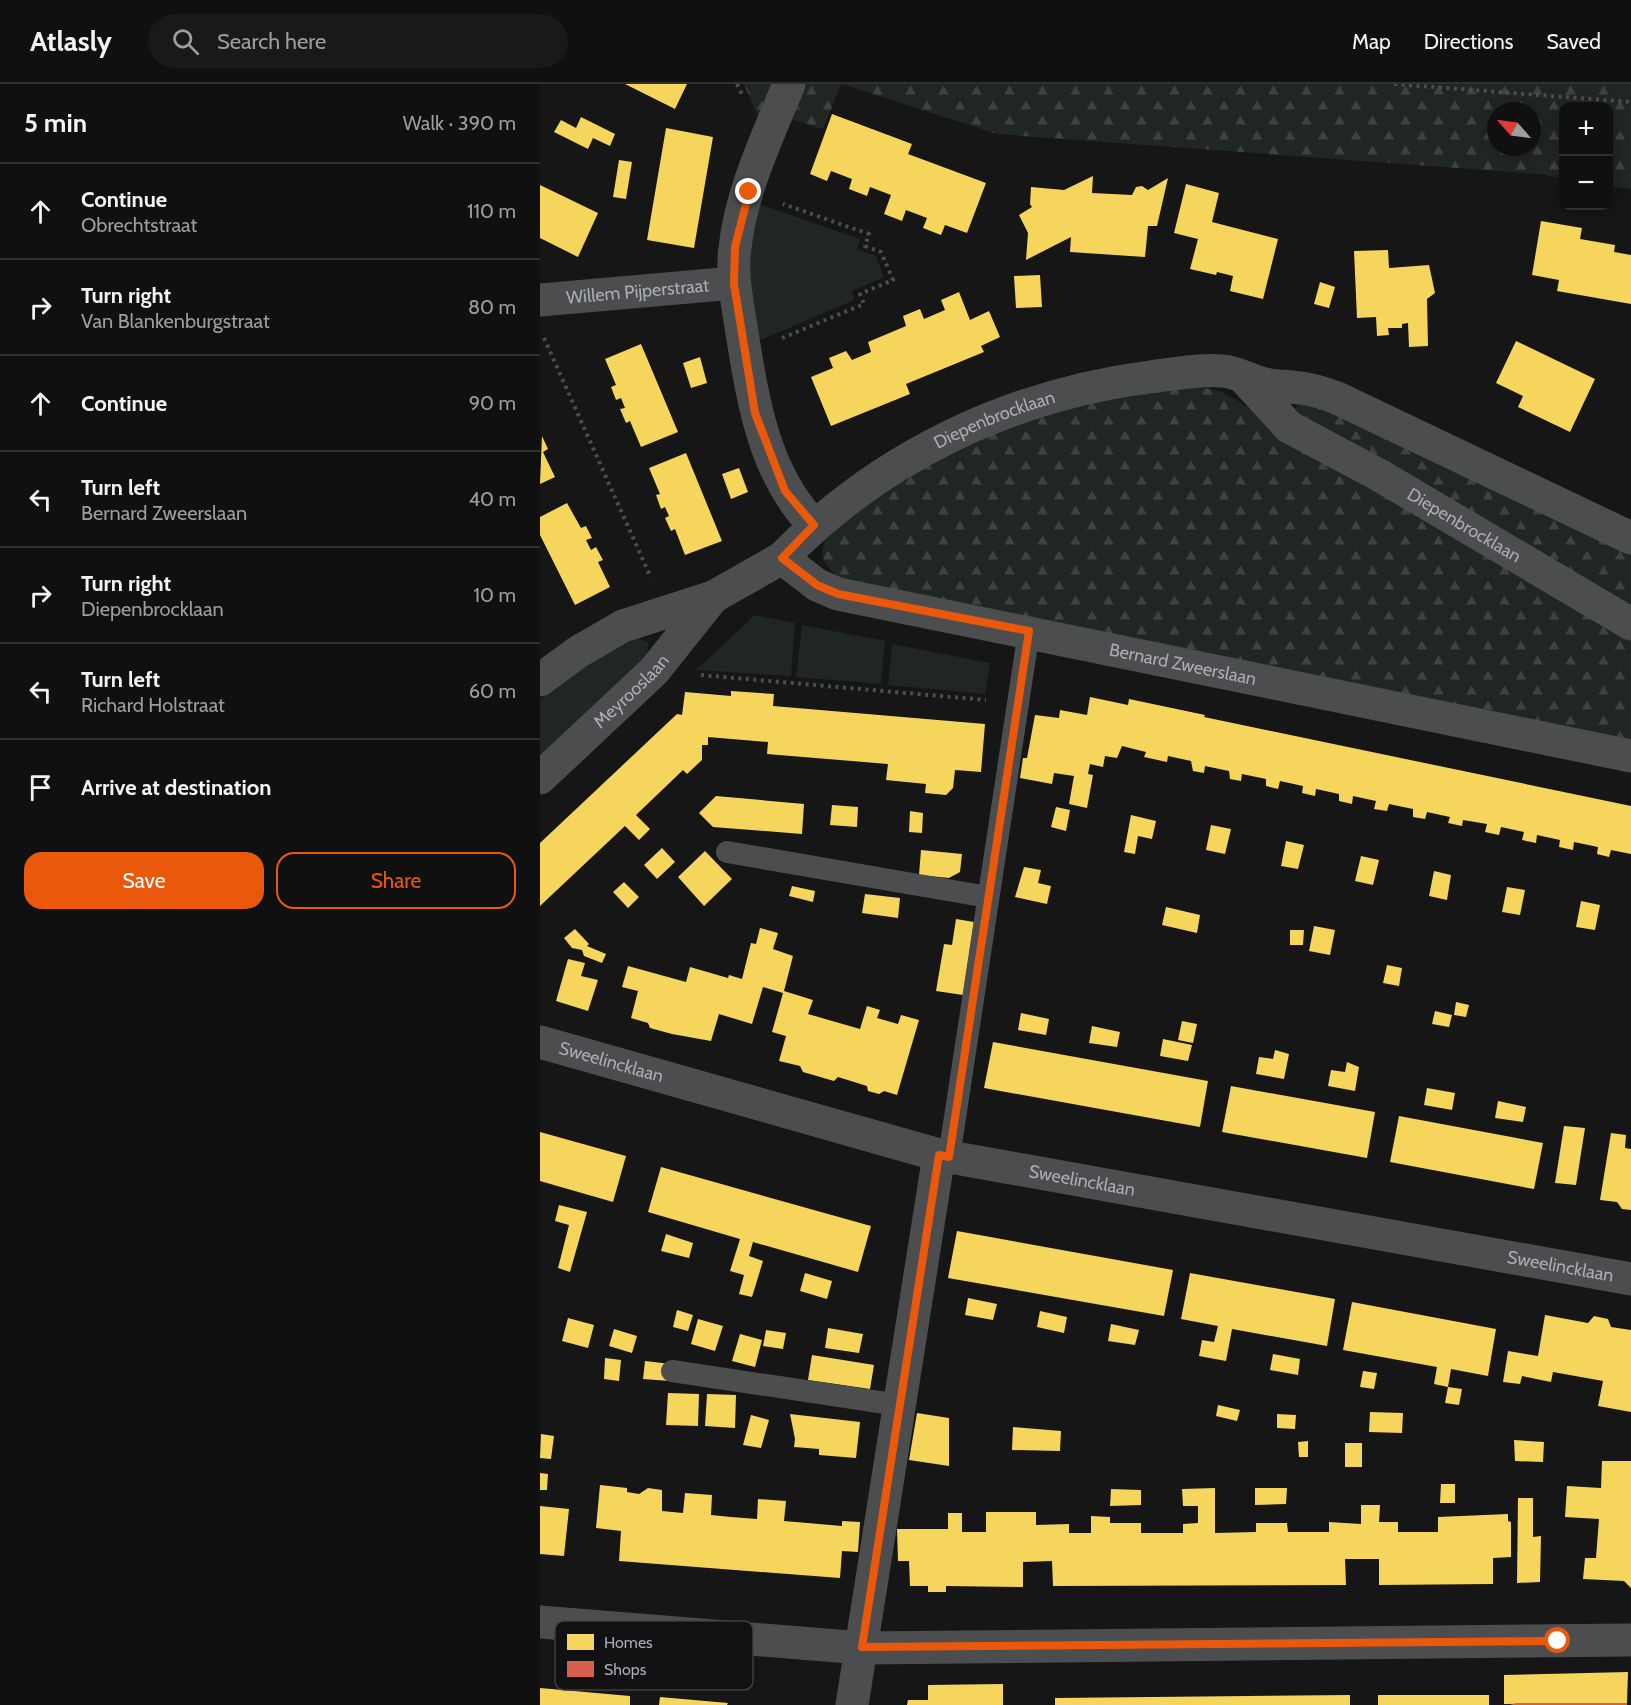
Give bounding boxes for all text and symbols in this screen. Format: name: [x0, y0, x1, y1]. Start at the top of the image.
search box: [148, 14, 568, 68]
text: Atlasly: [30, 24, 112, 58]
icon: search: [169, 25, 202, 58]
text: Search here: [217, 28, 326, 55]
text: Map: [1352, 29, 1391, 54]
text: Directions: [1424, 29, 1513, 54]
text: Saved: [1546, 29, 1601, 54]
north arrow: [1487, 102, 1541, 156]
map controls: [1559, 102, 1613, 210]
button: +: [1559, 102, 1613, 156]
text: 5 min: [24, 107, 87, 139]
text: Walk · 390 m: [403, 111, 516, 135]
button: −: [1559, 156, 1613, 210]
route end: [735, 178, 761, 204]
text: Continue: [81, 186, 167, 213]
icon: ahead: [24, 195, 57, 228]
text: 110 m: [467, 199, 516, 223]
text: Obrechtstraat: [81, 213, 197, 237]
street label: Willem Pijperstraat: [565, 274, 710, 309]
text: Turn right: [81, 282, 171, 309]
icon: right: [24, 291, 57, 324]
text: 80 m: [468, 295, 516, 319]
text: Van Blankenburgstraat: [81, 309, 270, 333]
street label: Diepenbrocklaan: [930, 386, 1057, 454]
icon: ahead: [24, 387, 57, 420]
text: Continue: [81, 390, 167, 417]
text: 90 m: [469, 391, 516, 415]
text: Turn left: [81, 474, 160, 501]
icon: left: [24, 483, 57, 516]
street label: Diepenbrocklaan: [1403, 483, 1525, 568]
text: 40 m: [468, 487, 516, 511]
text: Bernard Zweerslaan: [81, 501, 247, 525]
text: Turn right: [81, 570, 171, 597]
icon: right: [24, 579, 57, 612]
text: 10 m: [473, 583, 516, 607]
text: Diepenbrocklaan: [81, 597, 224, 621]
street label: Bernard Zweerslaan: [1107, 639, 1258, 690]
street label: Meyrooslaan: [589, 650, 674, 733]
text: Turn left: [81, 666, 160, 693]
icon: left: [24, 675, 57, 708]
text: 60 m: [469, 679, 516, 703]
text: Richard Holstraat: [81, 693, 225, 717]
icon: arrive: [24, 771, 57, 804]
text: Arrive at destination: [81, 774, 271, 801]
button: Save: [24, 852, 264, 909]
button: Share: [276, 852, 516, 909]
street label: Sweelincklaan: [556, 1037, 666, 1087]
street label: Sweelincklaan: [1027, 1160, 1137, 1201]
street label: Sweelincklaan: [1505, 1246, 1615, 1287]
legend: [555, 1621, 753, 1690]
route start: [1544, 1627, 1570, 1653]
text: Homes: [604, 1633, 653, 1652]
text: Shops: [604, 1660, 647, 1679]

